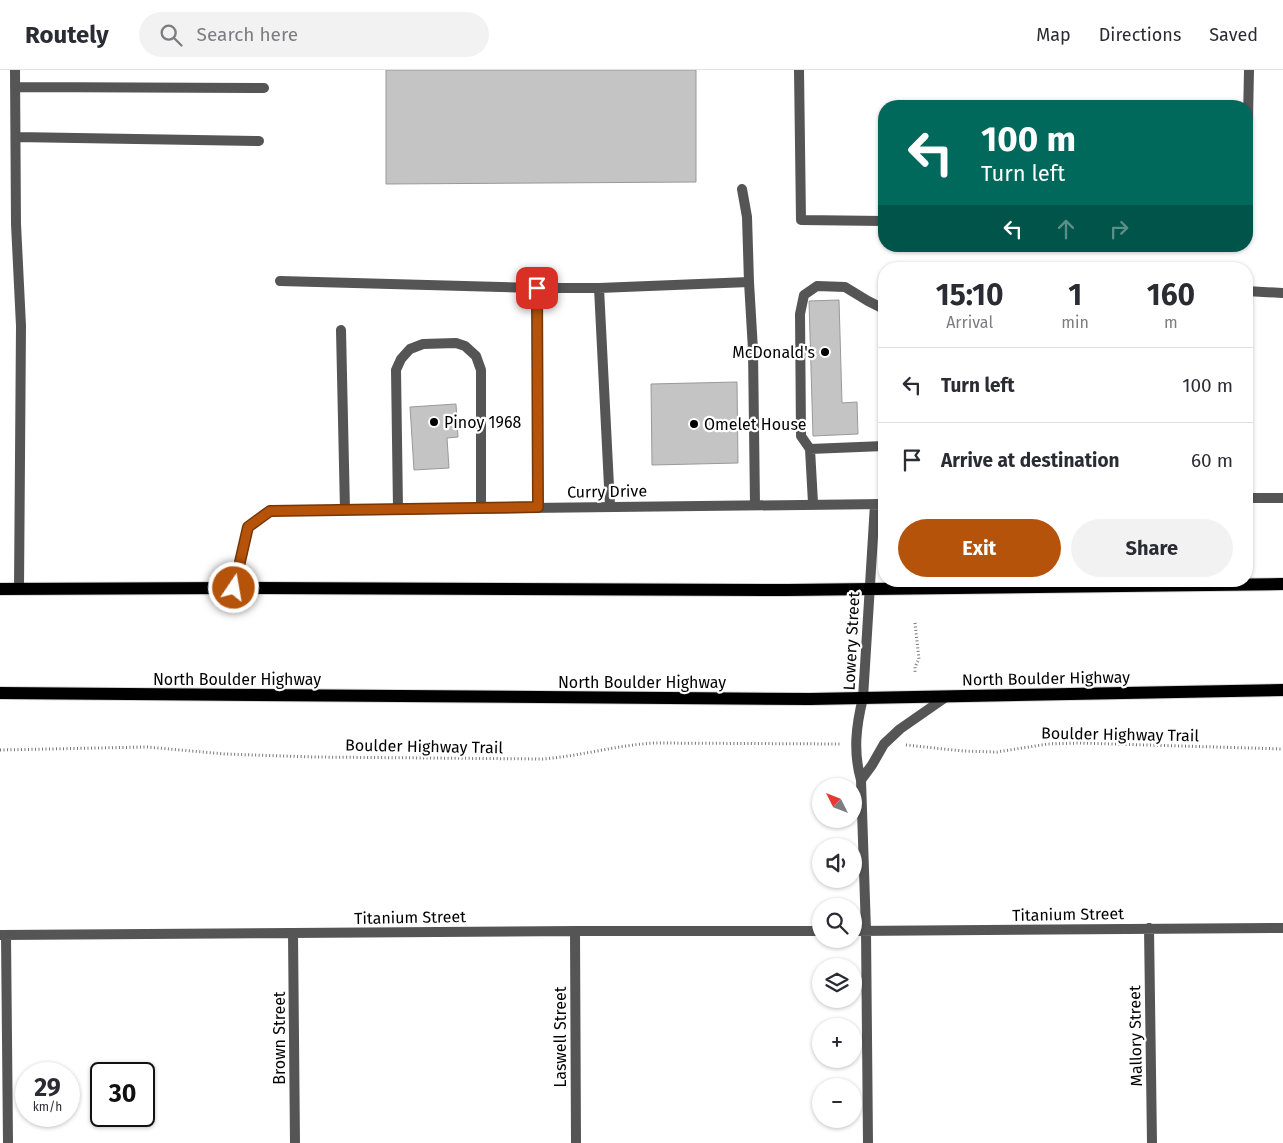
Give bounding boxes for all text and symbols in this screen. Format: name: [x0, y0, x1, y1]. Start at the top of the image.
search box: [139, 12, 489, 57]
text: Routely: [25, 21, 109, 49]
icon: search: [157, 21, 185, 49]
text: Search here: [197, 23, 298, 46]
text: Map: [1036, 24, 1071, 46]
text: Directions: [1099, 24, 1181, 46]
text: Saved: [1209, 24, 1258, 46]
text: 100 m: [981, 118, 1076, 160]
icon: left: [898, 120, 963, 185]
text: Turn left: [981, 160, 1065, 187]
icon: left: [999, 215, 1027, 243]
icon: ahead: [1052, 215, 1080, 243]
icon: right: [1105, 215, 1133, 243]
pin: [516, 267, 558, 309]
icon: arrive: [523, 274, 551, 302]
text: 15:10: [936, 277, 1003, 313]
text: 1: [1068, 277, 1082, 313]
text: 160: [1147, 277, 1195, 313]
text: Arrival: [946, 313, 993, 332]
text: min: [1061, 313, 1089, 332]
text: m: [1164, 313, 1178, 332]
place label: McDonald's: [732, 343, 815, 362]
marker: McDonald's: [819, 346, 831, 358]
icon: left: [898, 371, 926, 399]
text: Turn left: [941, 374, 1015, 397]
text: 100 m: [1182, 374, 1233, 397]
place label: Pinoy 1968: [444, 413, 521, 432]
place label: Omelet House: [704, 415, 807, 434]
marker: Pinoy 1968: [428, 416, 440, 428]
marker: Omelet House: [688, 418, 700, 430]
icon: arrive: [898, 446, 926, 474]
text: Arrive at destination: [941, 449, 1120, 472]
text: 60 m: [1191, 449, 1233, 472]
street label: Curry Drive: [567, 481, 647, 502]
button: Exit: [898, 519, 1061, 577]
button: Share: [1071, 519, 1233, 577]
position arrow: [207, 561, 259, 613]
street label: Lowery Street: [839, 591, 864, 691]
street label: North Boulder Highway: [962, 668, 1130, 689]
street label: North Boulder Highway: [153, 670, 321, 689]
street label: North Boulder Highway: [558, 673, 726, 692]
street label: Boulder Highway Trail: [1041, 724, 1199, 745]
street label: Boulder Highway Trail: [345, 736, 503, 757]
north arrow: [812, 778, 862, 828]
map controls: [812, 778, 862, 1128]
button: sound: [812, 838, 862, 888]
button: search: [812, 898, 862, 948]
street label: Titanium Street: [1012, 904, 1124, 925]
street label: Titanium Street: [354, 907, 466, 928]
button: layers: [812, 958, 862, 1008]
street label: Mallory Street: [1125, 985, 1146, 1087]
street label: Laswell Street: [551, 986, 570, 1087]
street label: Brown Street: [270, 991, 289, 1085]
button: +: [812, 1018, 862, 1068]
speed limit sign: 30: [90, 1062, 155, 1127]
text: 29: [34, 1073, 61, 1103]
button: −: [812, 1078, 862, 1128]
text: km/h: [33, 1100, 62, 1114]

